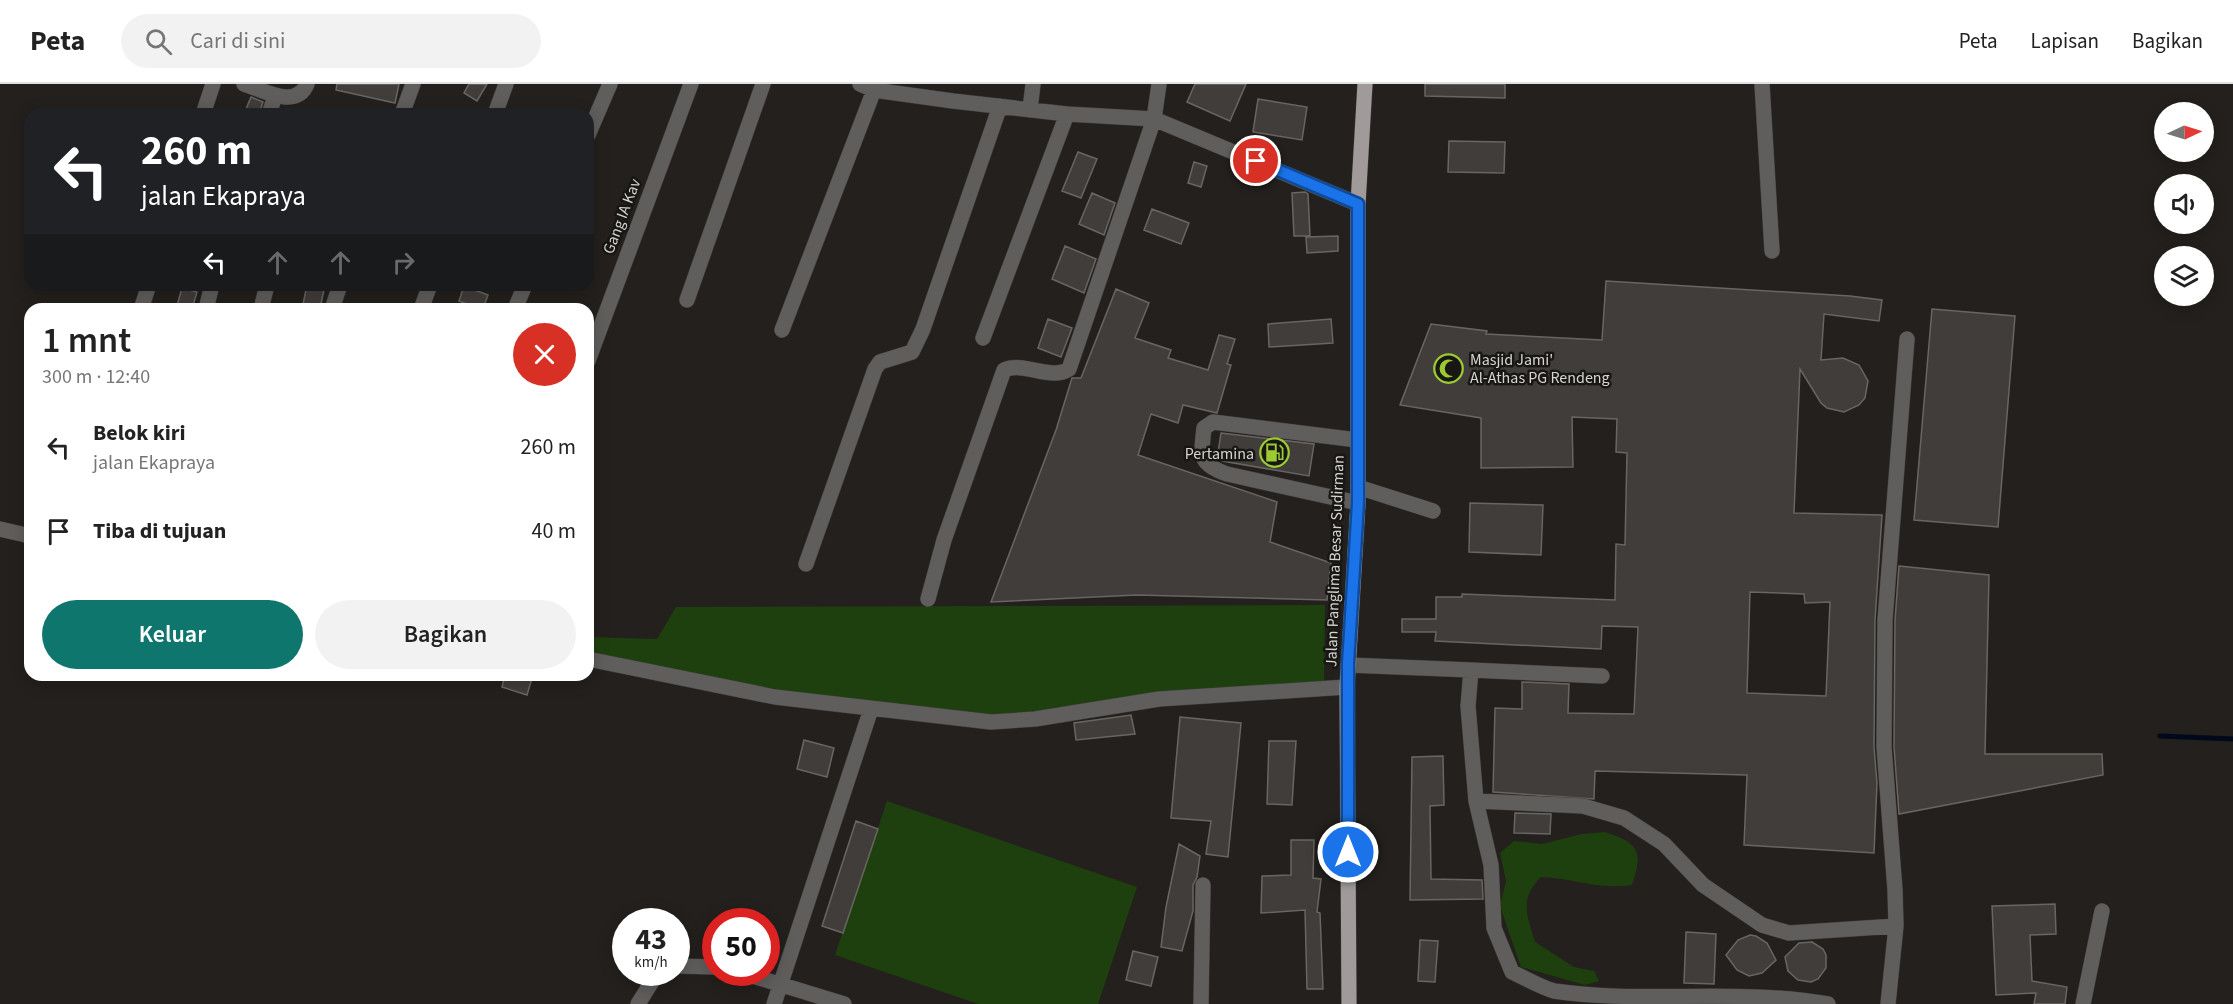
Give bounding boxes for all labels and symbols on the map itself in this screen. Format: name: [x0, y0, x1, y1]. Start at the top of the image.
north arrow: [2154, 102, 2214, 162]
pin: [1230, 135, 1281, 186]
street label: Gang IA Kav: [598, 175, 647, 257]
place label: Masjid Jami' Al-Athas PG Rendeng: [1470, 349, 1610, 389]
mosque icon: Masjid Jami' Al-Athas PG Rendeng: [1433, 352, 1465, 384]
fuel station icon: Pertamina: [1259, 437, 1291, 469]
place label: Pertamina: [1185, 443, 1254, 465]
street label: Jalan Panglima Besar Sudirman: [1320, 455, 1350, 667]
position arrow: [1316, 820, 1380, 884]
speed limit sign: 50: [702, 908, 780, 986]

